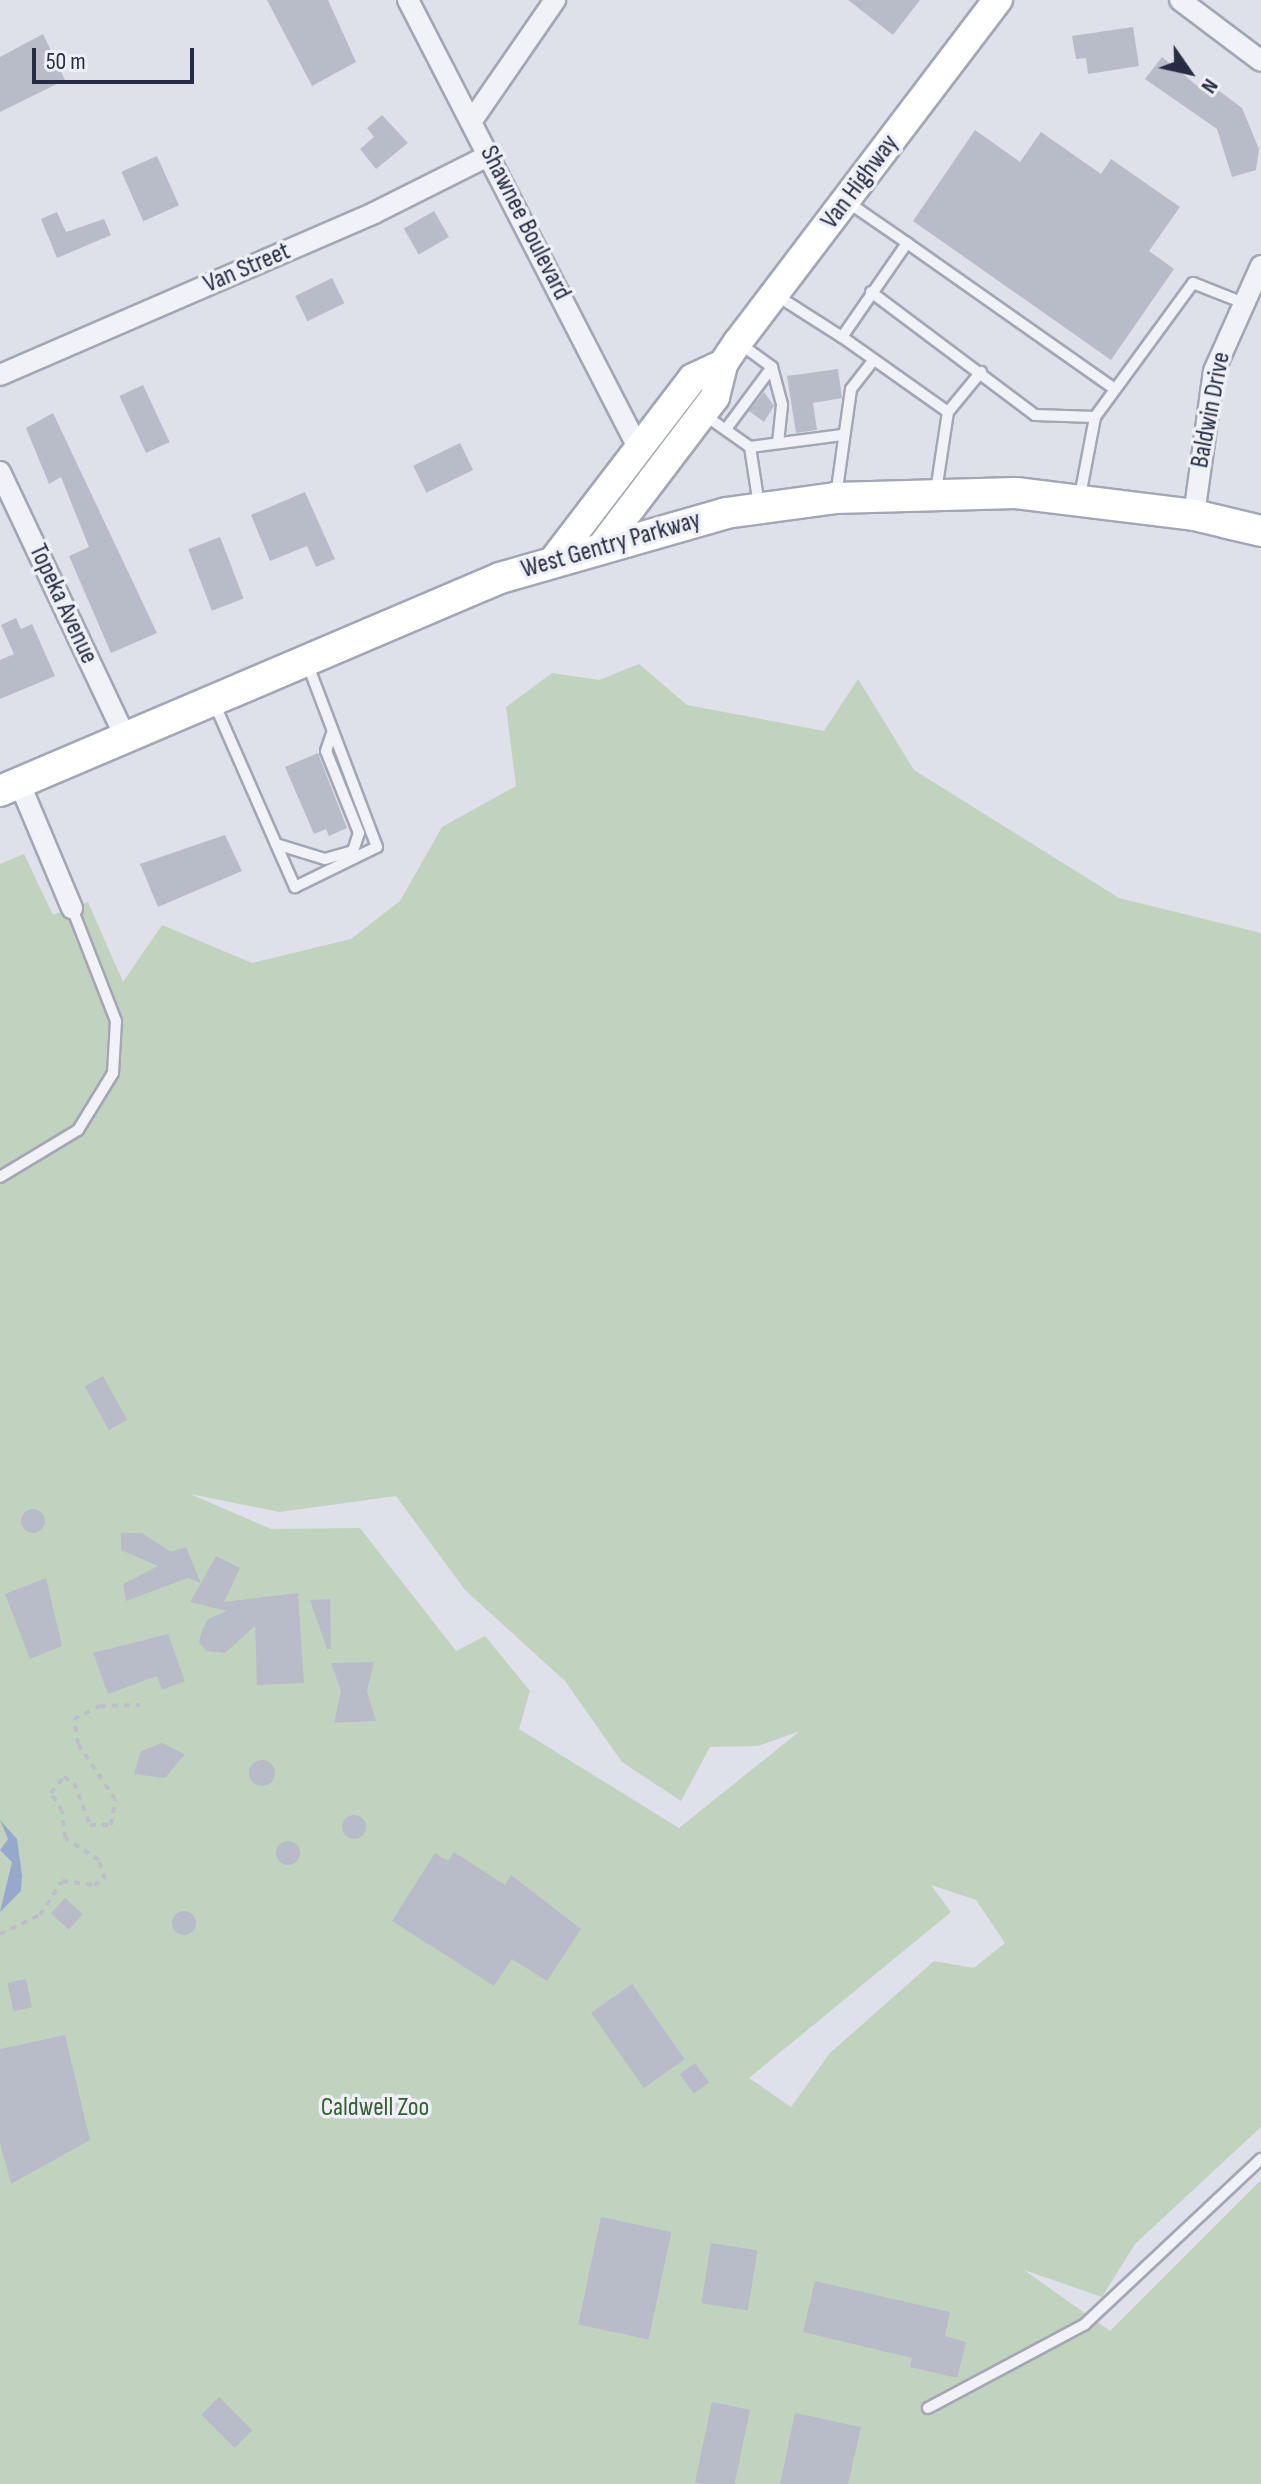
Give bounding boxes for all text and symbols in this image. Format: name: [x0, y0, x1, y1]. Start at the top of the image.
scale bar: [36, 32, 198, 82]
north arrow: [1149, 32, 1229, 112]
text: 50 m: [46, 47, 86, 76]
text: N: [1195, 73, 1224, 98]
street label: Van Highway: [814, 129, 906, 235]
street label: Shawnee Boulevard: [473, 141, 577, 305]
street label: Van Street: [199, 236, 295, 300]
street label: Baldwin Drive: [1184, 349, 1238, 471]
street label: West Gentry Parkway: [518, 504, 704, 586]
street label: Topeka Avenue: [22, 539, 104, 669]
park label: Caldwell Zoo: [321, 2092, 429, 2124]

